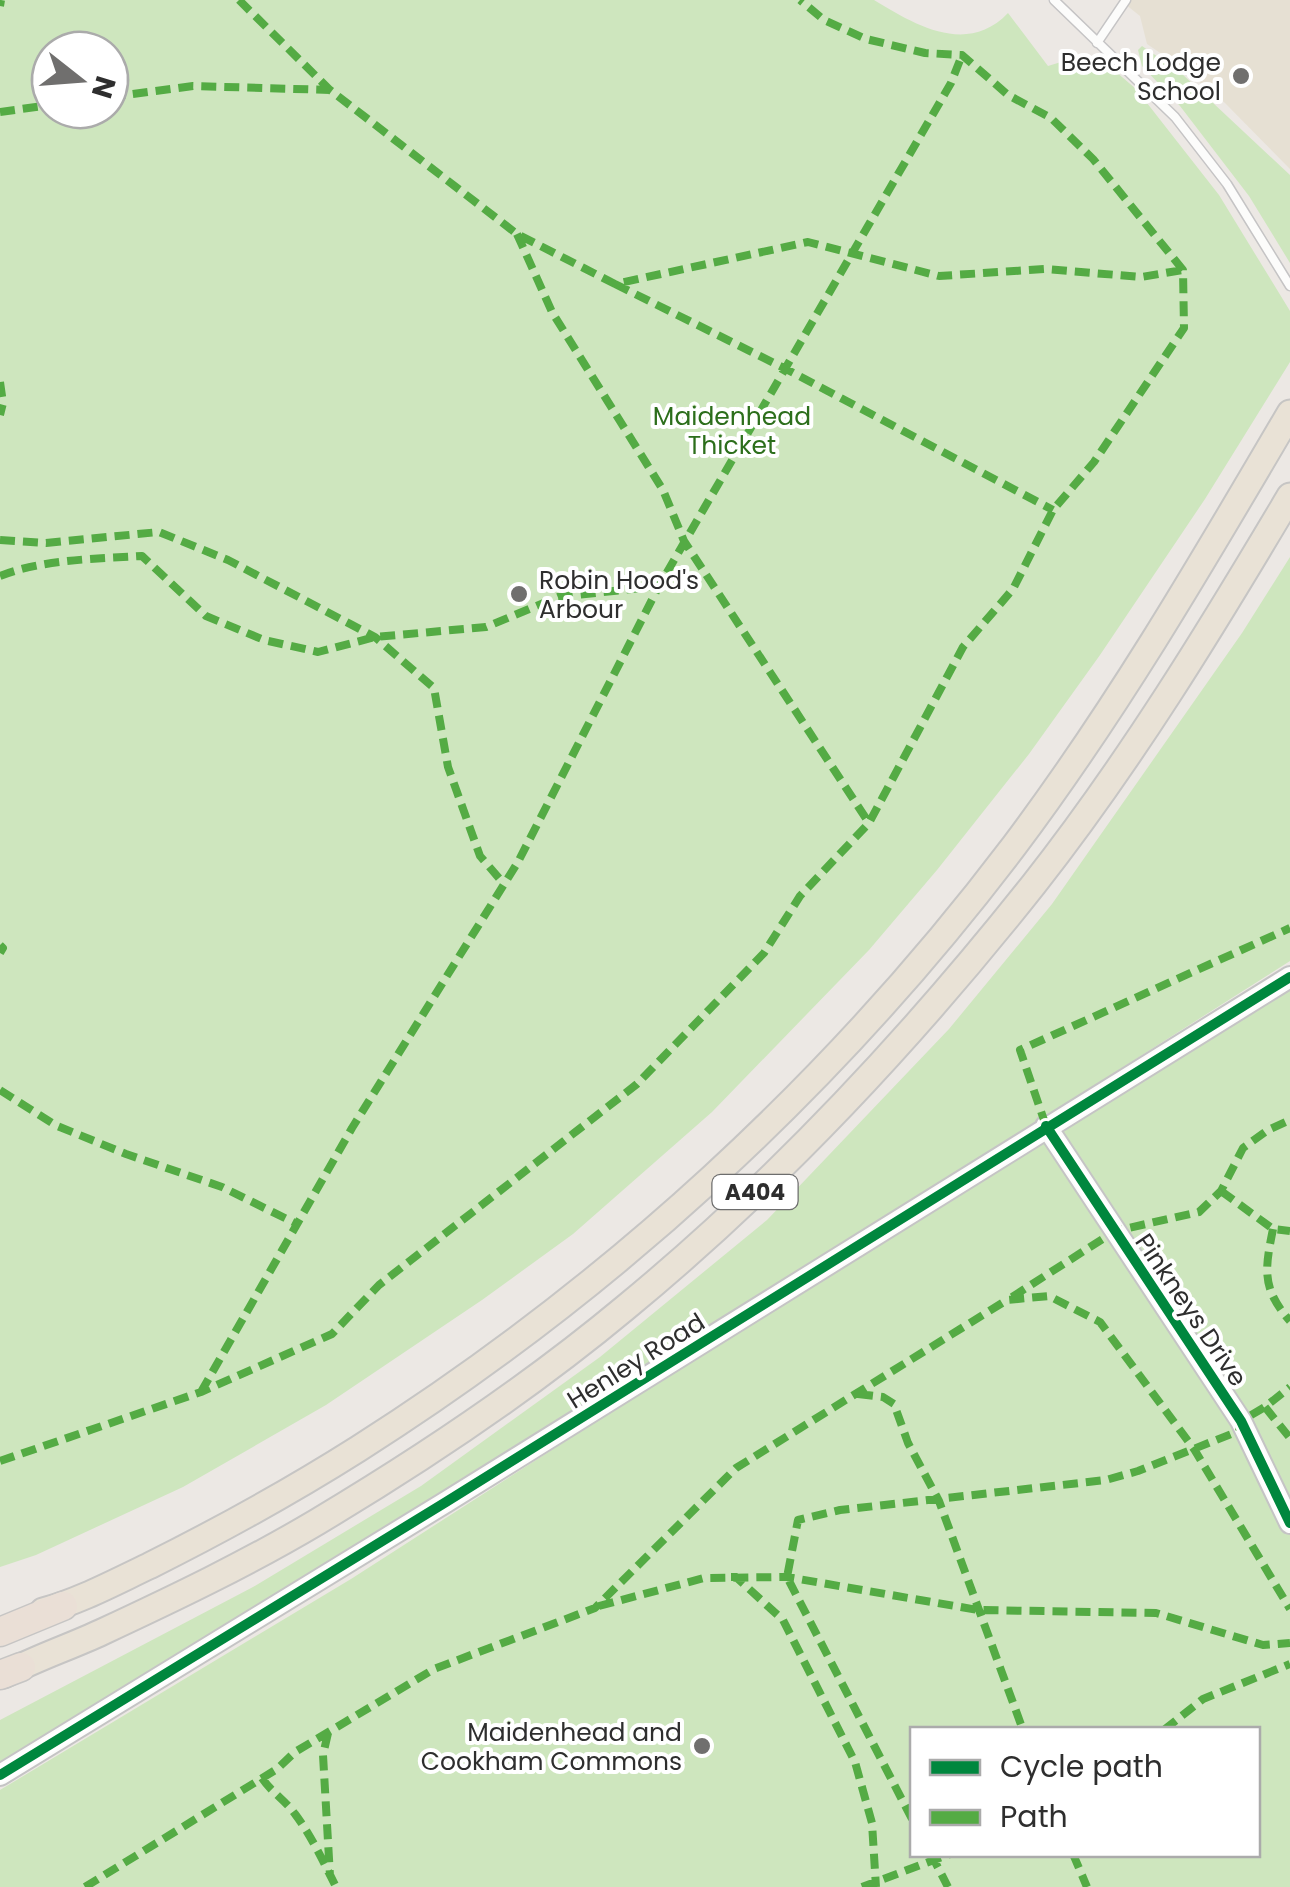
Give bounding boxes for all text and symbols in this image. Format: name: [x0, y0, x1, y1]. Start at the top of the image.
north arrow: [30, 30, 130, 130]
place label: Beech Lodge School: [1061, 45, 1221, 109]
marker: Beech Lodge School: [1230, 65, 1252, 87]
text: N: [82, 71, 125, 103]
park label: Maidenhead Thicket: [653, 399, 811, 463]
place label: Robin Hood's Arbour: [539, 563, 699, 627]
marker: Robin Hood's Arbour: [508, 583, 530, 605]
road number: A404: [712, 1175, 798, 1209]
street label: Pinkneys Drive: [1127, 1227, 1255, 1393]
street label: Henley Road: [560, 1305, 712, 1417]
place label: Maidenhead and Cookham Commons: [421, 1715, 682, 1779]
legend: [910, 1727, 1260, 1857]
marker: Maidenhead and Cookham Commons: [691, 1735, 713, 1757]
text: Cycle path: [1000, 1745, 1163, 1788]
text: Path: [1000, 1795, 1068, 1838]

